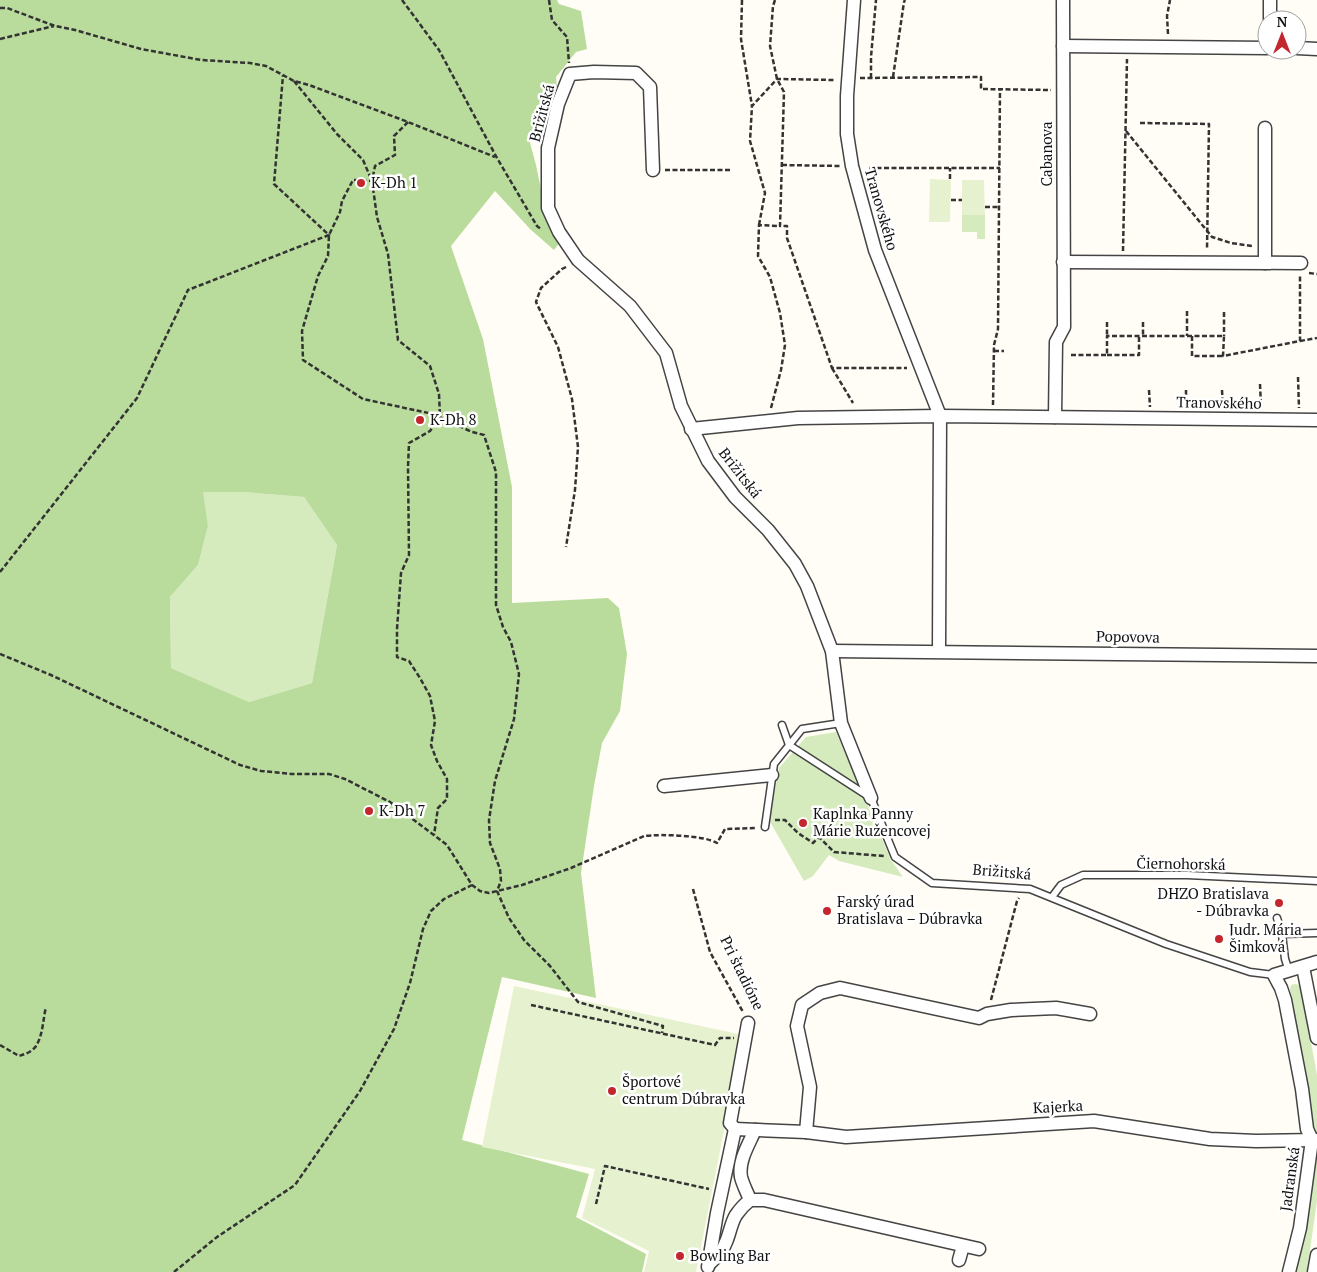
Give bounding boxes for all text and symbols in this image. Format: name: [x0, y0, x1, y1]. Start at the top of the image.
north arrow: [1257, 10, 1307, 60]
text: N: [1277, 12, 1288, 31]
street label: Brižitská: [524, 81, 558, 144]
street label: Cabanova: [1036, 121, 1056, 187]
street label: Tranovského: [861, 165, 903, 253]
place label: K-Dh 1: [371, 172, 417, 192]
marker: K-Dh 1: [355, 177, 367, 189]
street label: Tranovského: [1176, 391, 1262, 413]
place label: K-Dh 8: [430, 409, 476, 429]
marker: K-Dh 8: [414, 414, 426, 426]
street label: Brižitská: [715, 443, 767, 502]
street label: Popovova: [1096, 625, 1161, 647]
place label: K-Dh 7: [379, 800, 425, 820]
place label: Kaplnka Panny Márie Ružencovej: [813, 803, 931, 840]
marker: K-Dh 7: [363, 805, 375, 817]
marker: Kaplnka Panny Márie Ružencovej: [797, 817, 809, 829]
street label: Čiernohorská: [1136, 852, 1226, 874]
street label: Brižitská: [972, 858, 1033, 884]
place label: DHZO Bratislava - Dúbravka: [1158, 883, 1269, 920]
place label: Farský úrad Bratislava – Dúbravka: [837, 891, 983, 928]
marker: DHZO Bratislava - Dúbravka: [1273, 897, 1285, 909]
marker: Farský úrad Bratislava – Dúbravka: [821, 905, 833, 917]
place label: Judr. Mária Šimková: [1229, 919, 1302, 956]
street label: Pri štadióne: [716, 932, 769, 1013]
marker: Judr. Mária Šimková: [1213, 933, 1225, 945]
place label: Športové centrum Dúbravka: [622, 1071, 746, 1108]
marker: Športové centrum Dúbravka: [606, 1085, 618, 1097]
street label: Kajerka: [1032, 1095, 1084, 1117]
street label: Jadranská: [1275, 1145, 1303, 1212]
place label: Bowling Bar: [690, 1245, 771, 1265]
marker: Bowling Bar: [674, 1250, 686, 1262]

